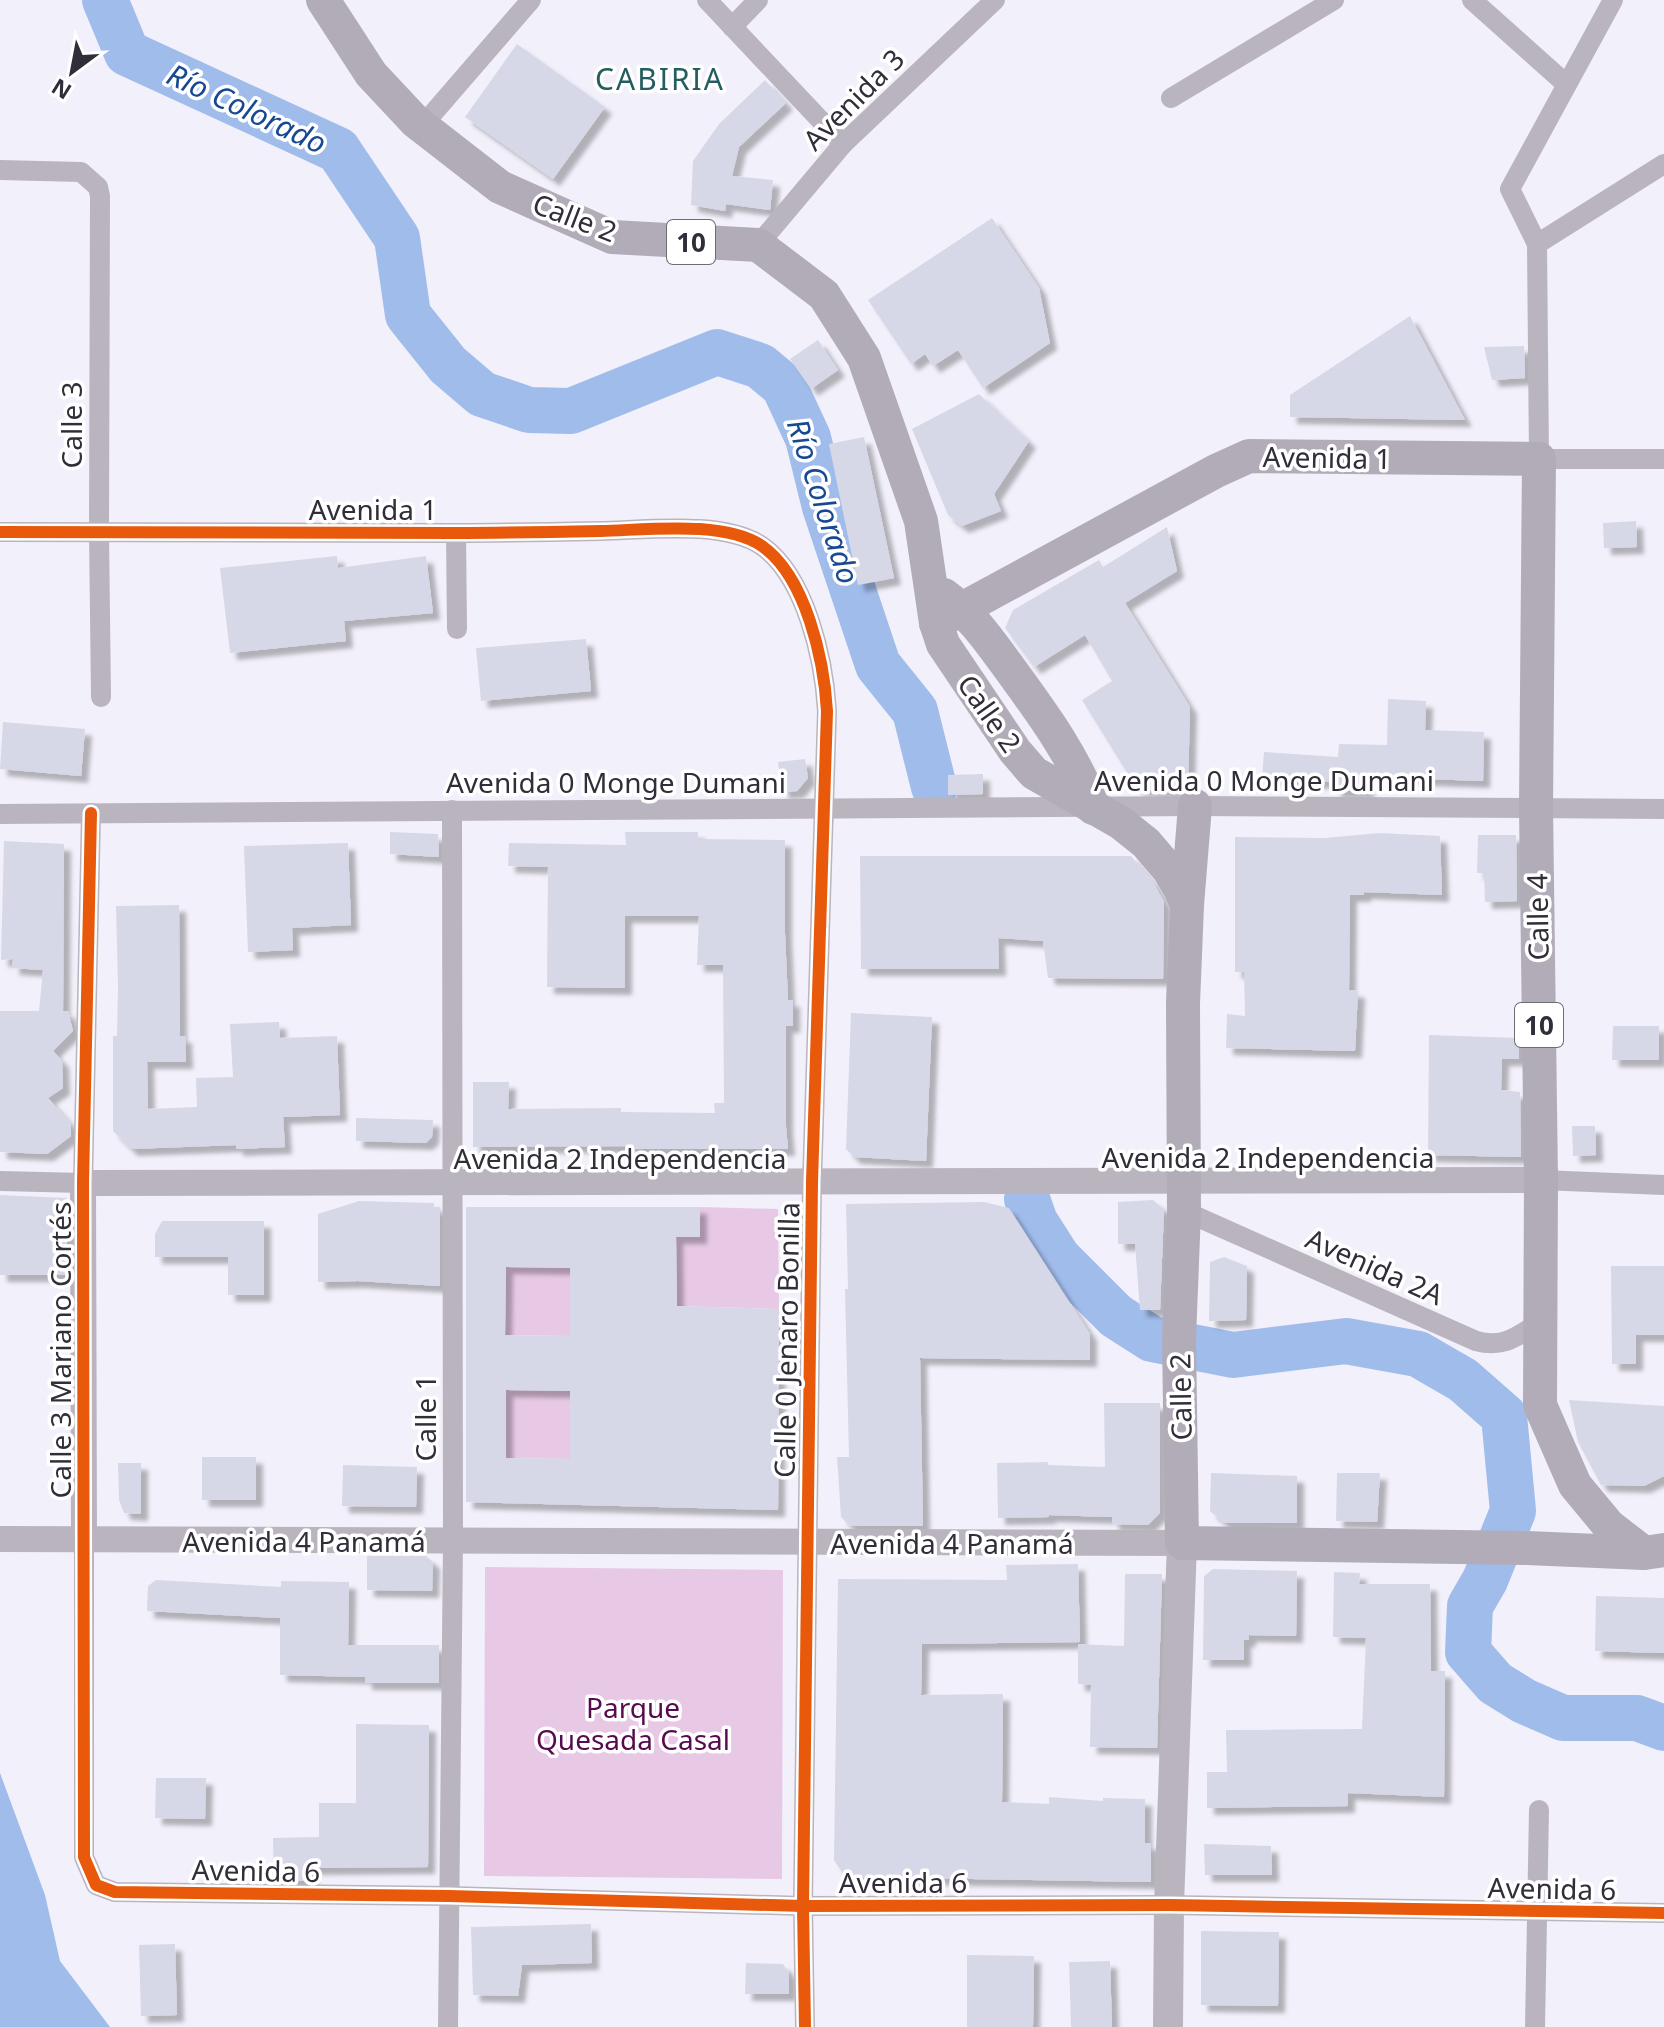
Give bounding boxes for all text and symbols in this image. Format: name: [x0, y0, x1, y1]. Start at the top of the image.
north arrow: [32, 32, 112, 112]
street label: Avenida 3: [794, 40, 912, 158]
water label: Río Colorado: [161, 53, 333, 163]
district label: CABIRIA: [595, 58, 725, 99]
text: N: [45, 72, 76, 107]
street label: Calle 2: [528, 184, 622, 250]
road number: 10: [667, 220, 715, 264]
street label: Calle 3: [52, 382, 90, 468]
water label: Río Colorado: [778, 413, 870, 589]
street label: Avenida 1: [1262, 437, 1392, 477]
street label: Avenida 1: [309, 490, 437, 528]
street label: Calle 2: [949, 666, 1031, 760]
street label: Avenida 0 Monge Dumani: [1094, 761, 1434, 799]
street label: Avenida 0 Monge Dumani: [446, 763, 786, 801]
street label: Calle 4: [1517, 873, 1557, 961]
road number: 10: [1515, 1003, 1563, 1047]
street label: Avenida 2 Independencia: [1102, 1138, 1434, 1176]
street label: Avenida 2 Independencia: [454, 1139, 786, 1177]
street label: Calle 3 Mariano Cortés: [41, 1202, 79, 1498]
street label: Calle 0 Jenaro Bonilla: [765, 1202, 807, 1478]
street label: Avenida 2A: [1300, 1219, 1450, 1313]
street label: Calle 2: [1160, 1353, 1200, 1441]
street label: Calle 1: [406, 1375, 444, 1461]
street label: Avenida 4 Panamá: [182, 1522, 426, 1560]
street label: Avenida 4 Panamá: [830, 1524, 1074, 1562]
park label: Parque Quesada Casal: [536, 1688, 730, 1758]
street label: Avenida 6: [191, 1850, 321, 1890]
street label: Avenida 6: [839, 1863, 967, 1901]
street label: Avenida 6: [1487, 1868, 1617, 1908]

